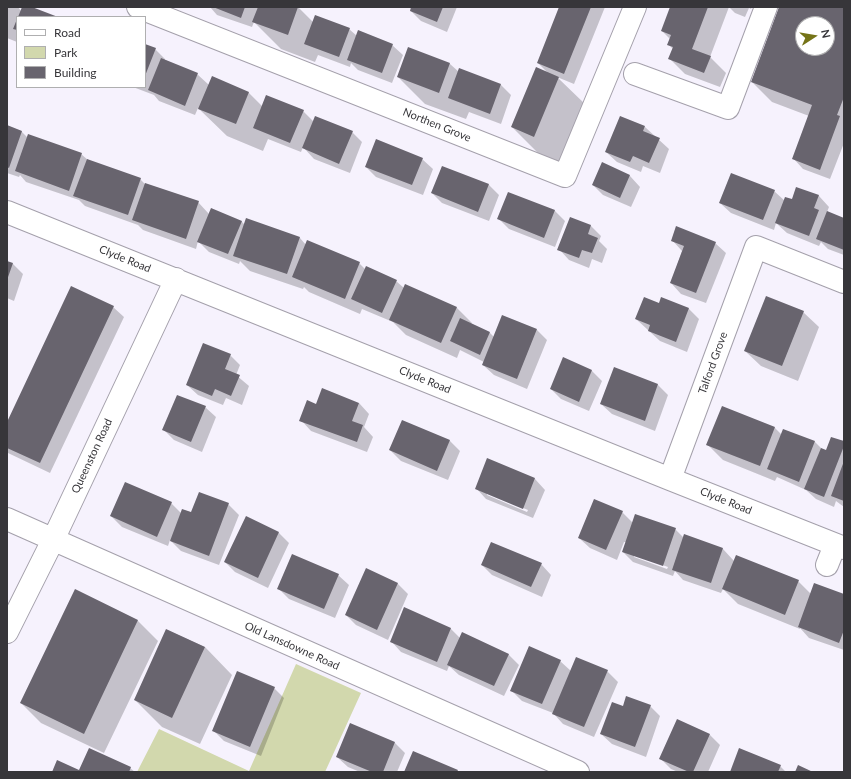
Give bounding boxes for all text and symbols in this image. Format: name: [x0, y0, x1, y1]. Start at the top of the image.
legend: [16, 16, 146, 88]
north arrow: [795, 16, 835, 56]
text: Road: [54, 25, 81, 40]
text: N: [819, 28, 833, 39]
text: Park: [54, 45, 77, 60]
text: Building: [54, 65, 97, 80]
street label: Northen Grove: [401, 105, 473, 145]
street label: Clyde Road: [97, 243, 153, 275]
street label: Talford Grove: [696, 330, 730, 396]
street label: Clyde Road: [397, 364, 453, 396]
street label: Queenston Road: [69, 417, 115, 495]
street label: Clyde Road: [698, 485, 754, 517]
street label: Old Lansdowne Road: [243, 619, 341, 673]

